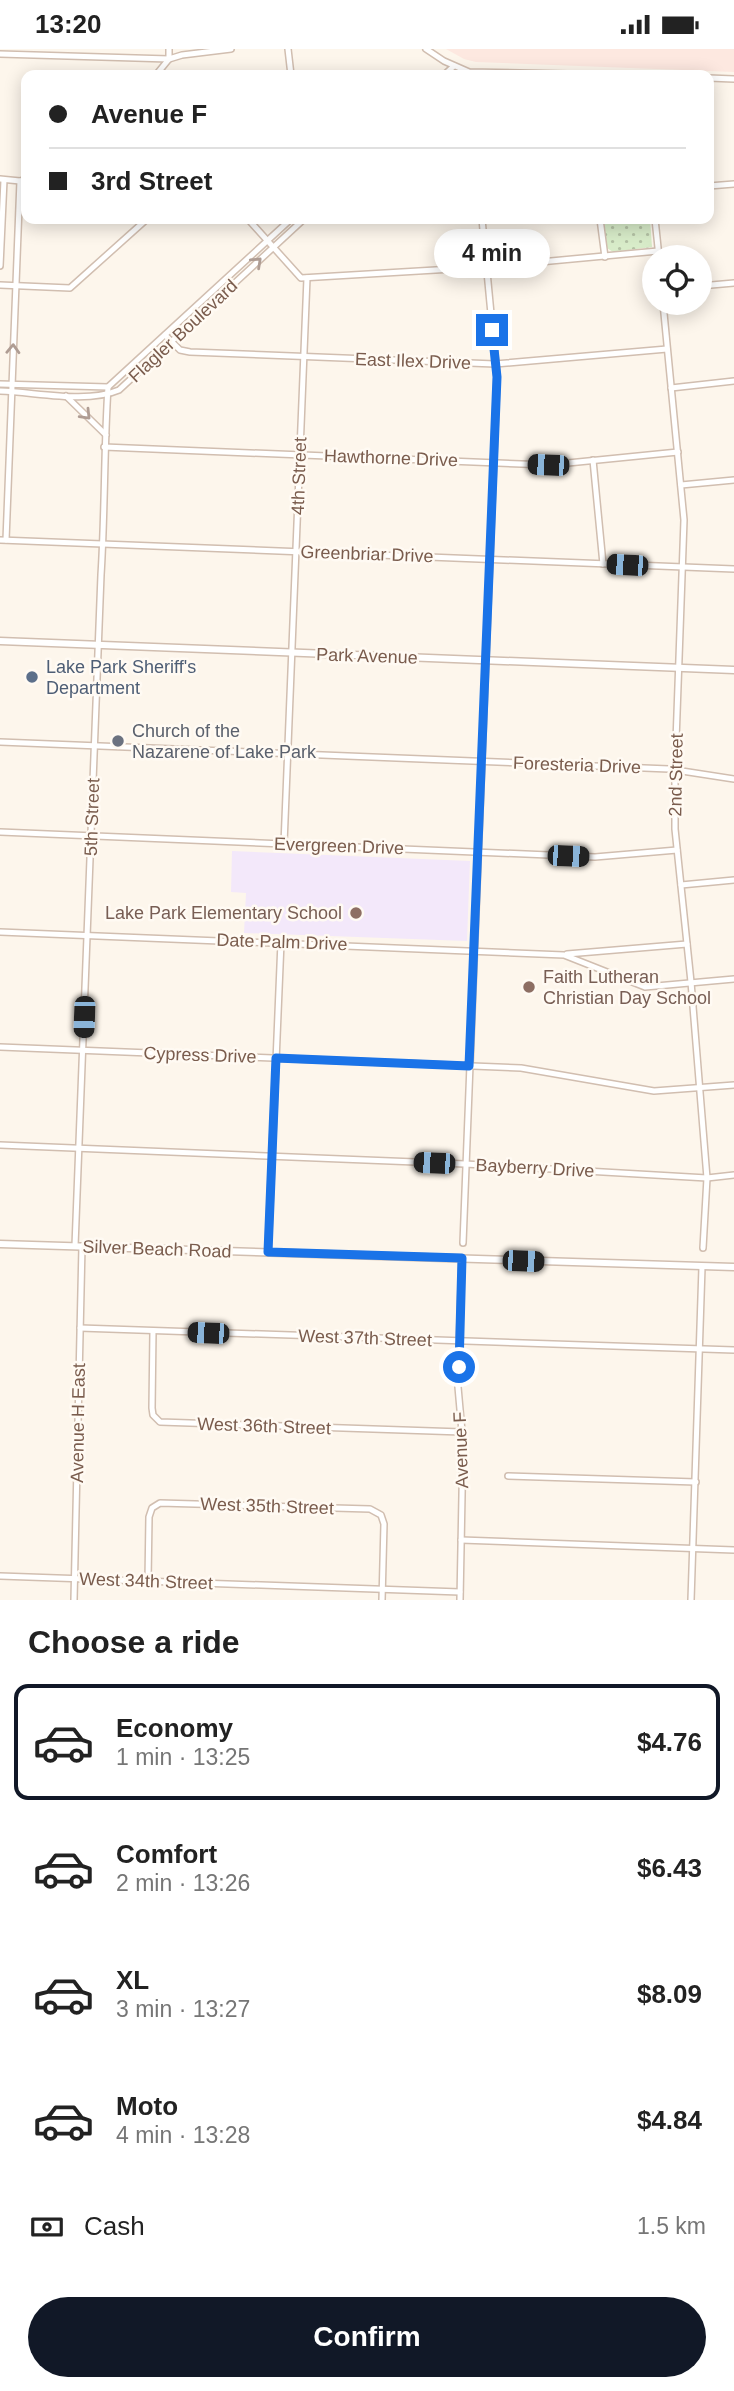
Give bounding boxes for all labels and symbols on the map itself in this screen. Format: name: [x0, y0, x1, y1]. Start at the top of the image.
callout: 4 min: [434, 229, 550, 278]
one-way arrow: [249, 257, 262, 270]
street label: Flagler Boulevard: [125, 276, 241, 386]
route end: [476, 314, 508, 346]
one-way arrow: [6, 344, 21, 355]
street label: East Ilex Drive: [355, 349, 471, 373]
one-way arrow: [78, 406, 91, 419]
street label: 4th Street: [288, 437, 310, 515]
street label: Hawthorne Drive: [324, 446, 458, 470]
car: [527, 454, 570, 476]
street label: Greenbriar Drive: [300, 542, 434, 566]
car: [606, 553, 649, 577]
street label: Park Avenue: [316, 644, 418, 668]
place label: Lake Park Sheriff's Department: [46, 657, 196, 698]
marker: Lake Park Sheriff's Department: [24, 669, 40, 685]
place label: Church of the Nazarene of Lake Park: [132, 721, 317, 762]
marker: Church of the Nazarene of Lake Park: [110, 733, 126, 749]
street label: 2nd Street: [665, 733, 687, 817]
street label: Foresteria Drive: [513, 753, 641, 777]
street label: 5th Street: [81, 778, 103, 856]
street label: Evergreen Drive: [274, 834, 404, 858]
car: [547, 845, 590, 867]
place label: Lake Park Elementary School: [105, 903, 342, 923]
marker: Lake Park Elementary School: [348, 905, 364, 921]
street label: Date Palm Drive: [216, 930, 348, 954]
place label: Faith Lutheran Christian Day School: [543, 967, 711, 1008]
marker: Faith Lutheran Christian Day School: [521, 979, 537, 995]
car: [73, 996, 96, 1038]
street label: Cypress Drive: [143, 1043, 257, 1067]
car: [413, 1152, 456, 1174]
street label: Bayberry Drive: [475, 1155, 595, 1181]
street label: Silver Beach Road: [82, 1236, 232, 1262]
car: [502, 1250, 545, 1272]
car: [187, 1322, 230, 1344]
street label: West 37th Street: [298, 1326, 432, 1350]
route start: [443, 1351, 475, 1383]
street label: Avenue H East: [67, 1363, 89, 1483]
street label: Avenue F: [450, 1411, 472, 1489]
street label: West 36th Street: [197, 1414, 331, 1438]
street label: West 35th Street: [200, 1494, 334, 1518]
street label: West 34th Street: [79, 1569, 213, 1593]

